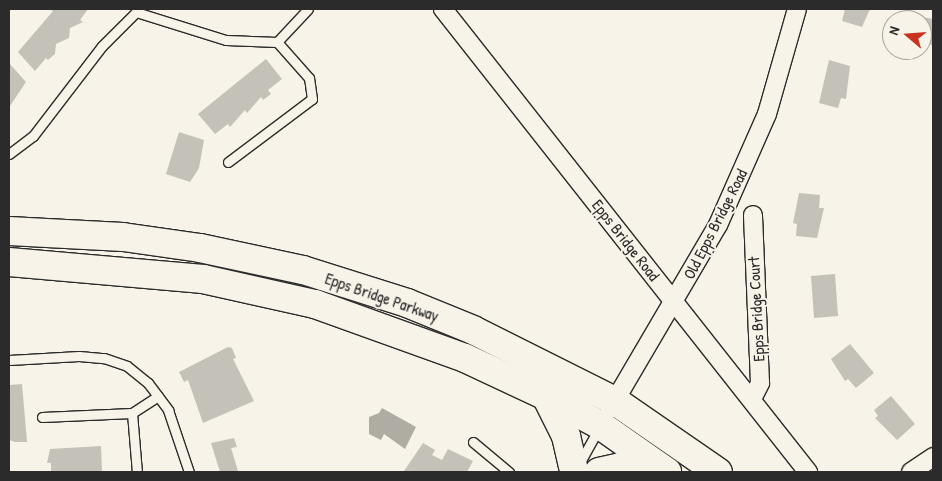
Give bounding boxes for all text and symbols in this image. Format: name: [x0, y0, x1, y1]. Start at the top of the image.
north arrow: [882, 10, 932, 60]
text: N: [883, 24, 903, 37]
street label: Old Epps Bridge Road: [679, 166, 751, 282]
street label: Epps Bridge Road: [588, 195, 664, 285]
street label: Epps Bridge Court: [744, 256, 768, 362]
street label: Epps Bridge Parkway: [323, 269, 441, 325]

